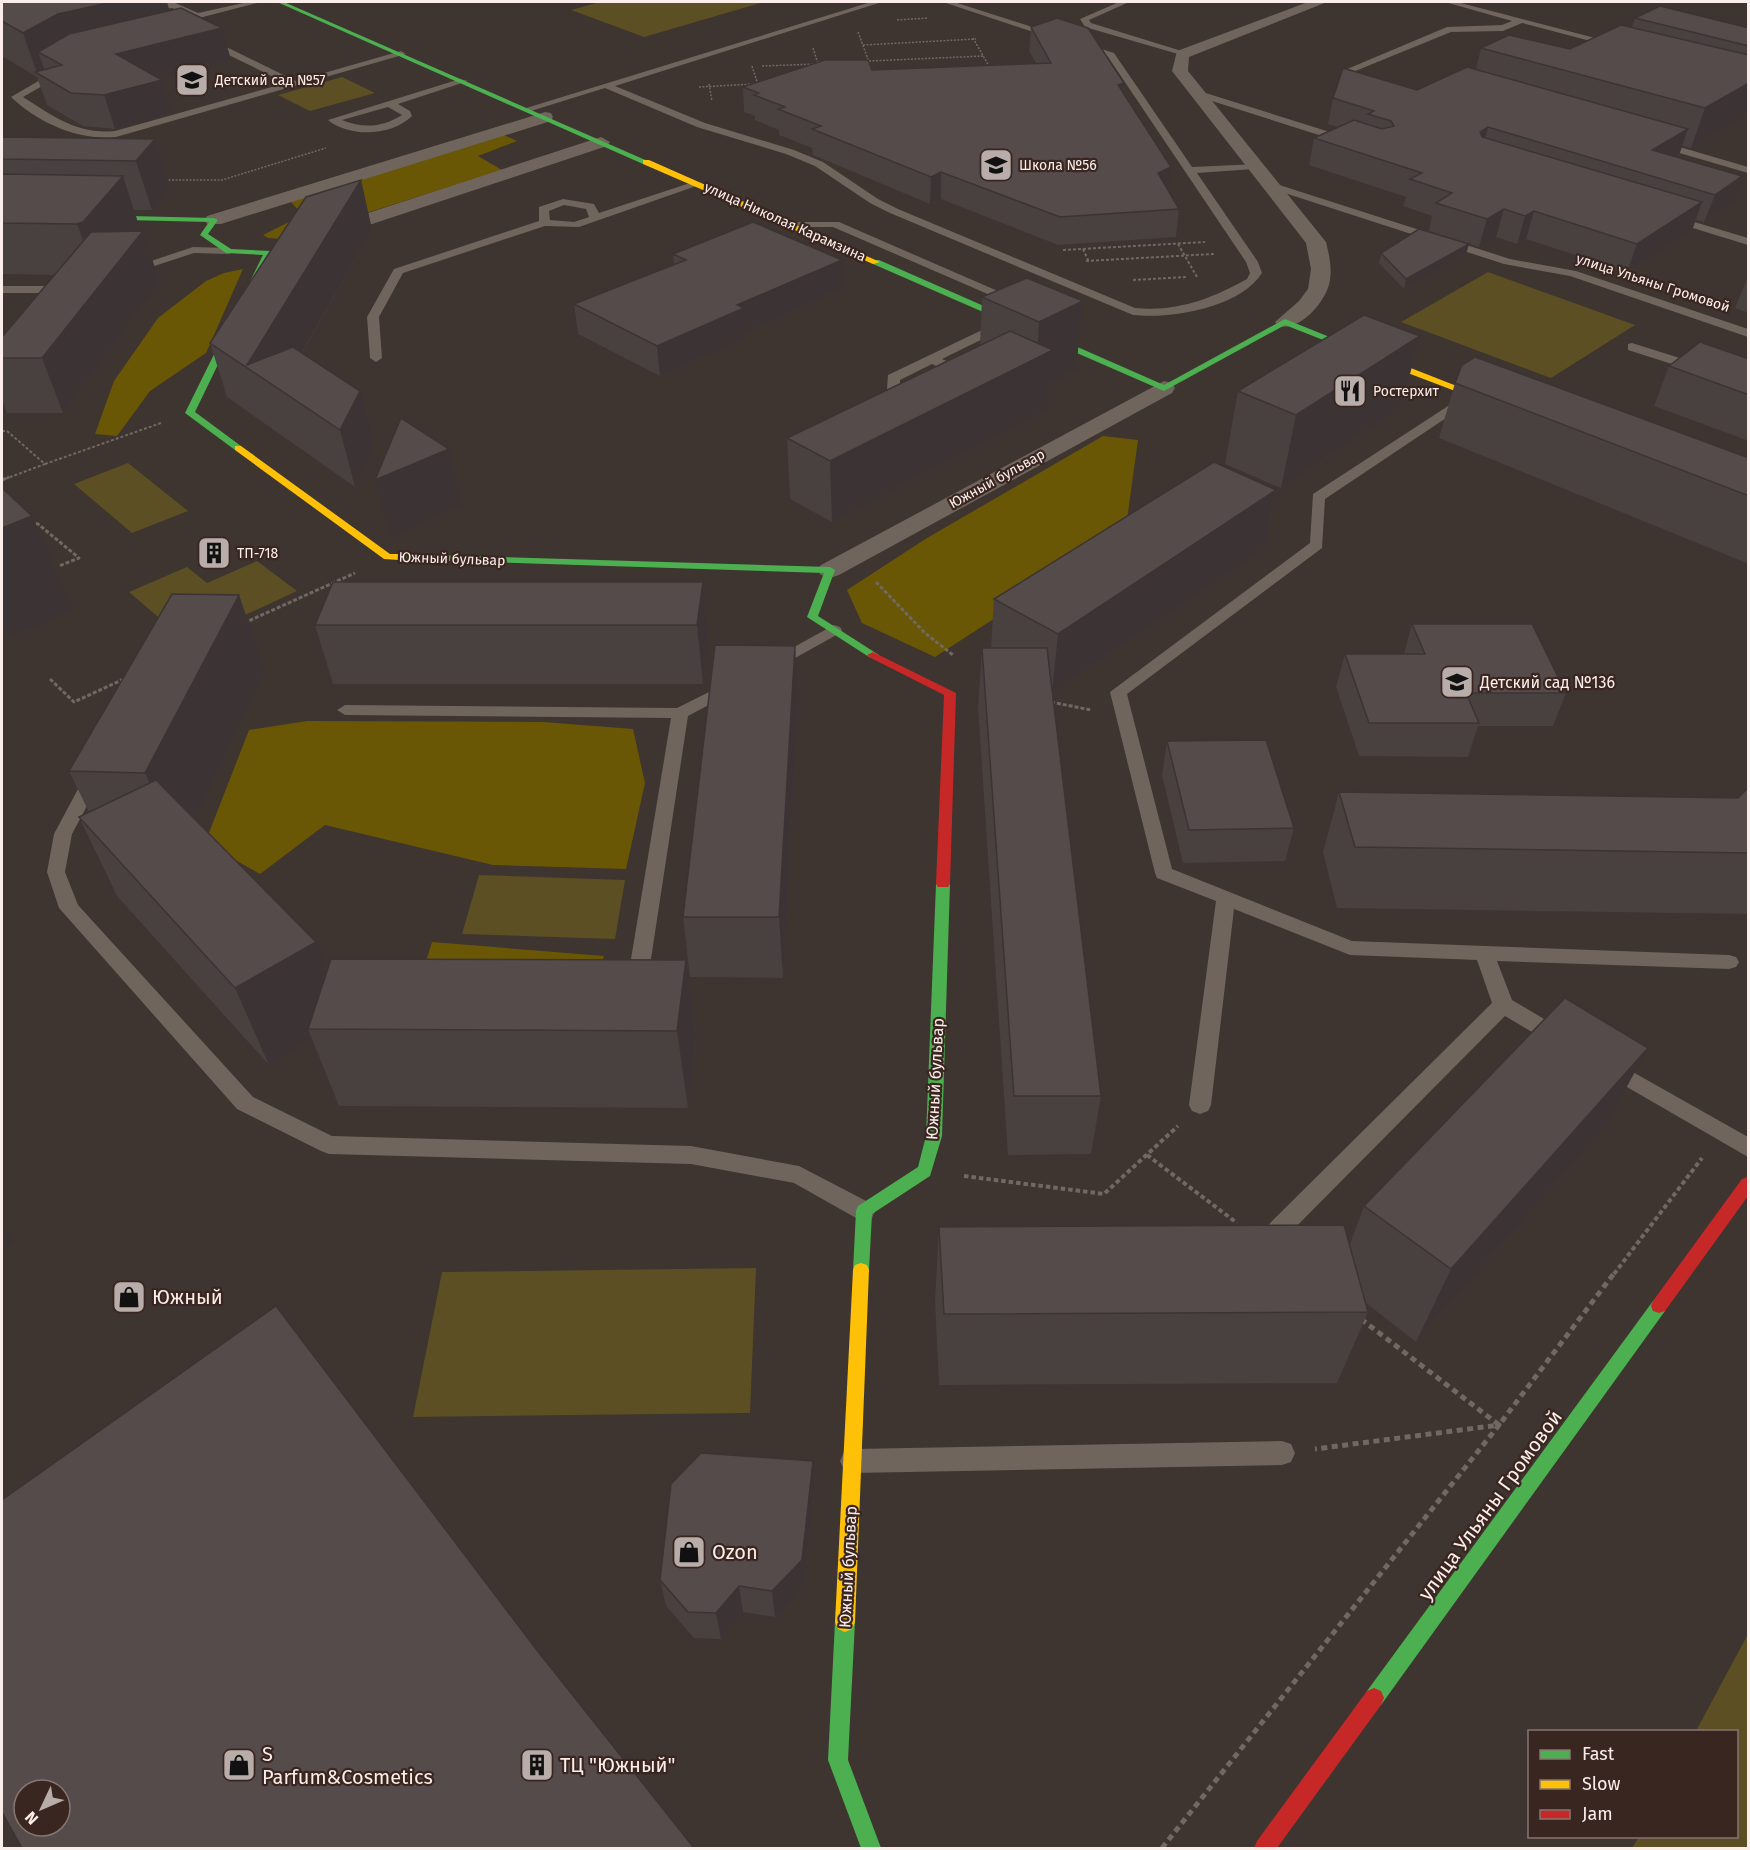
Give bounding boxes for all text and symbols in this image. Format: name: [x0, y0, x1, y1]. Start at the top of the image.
school or university icon: Детский сад №57: [174, 62, 210, 98]
place label: Детский сад №57: [214, 72, 326, 89]
school or university icon: Школа №56: [978, 147, 1014, 183]
place label: Школа №56: [1019, 157, 1097, 174]
street label: улица Николая Карамзина: [702, 179, 868, 265]
street label: улица Ульяны Громовой: [1574, 250, 1732, 316]
restaurant icon: Ростерхит: [1332, 373, 1368, 409]
place label: Ростерхит: [1373, 383, 1440, 400]
street label: Южный бульвар: [946, 446, 1048, 512]
building icon: ТП-718: [196, 535, 232, 571]
place label: ТП-718: [237, 545, 279, 562]
street label: Южный бульвар: [398, 549, 506, 569]
school or university icon: Детский сад №136: [1439, 664, 1475, 700]
place label: Детский сад №136: [1479, 673, 1615, 692]
street label: Южный бульвар: [922, 1017, 948, 1141]
shop icon: Южный: [111, 1279, 147, 1315]
place label: Южный: [152, 1285, 223, 1309]
street label: улица Ульяны Громовой: [1413, 1405, 1567, 1605]
street label: Южный бульвар: [835, 1505, 861, 1629]
shop icon: Ozon: [671, 1534, 707, 1570]
place label: Ozon: [712, 1540, 758, 1564]
legend: [1528, 1730, 1738, 1838]
place label: S Parfum&Cosmetics: [262, 1742, 433, 1789]
text: Fast: [1582, 1743, 1615, 1765]
shop icon: S Parfum&Cosmetics: [221, 1747, 257, 1783]
building icon: ТЦ "Южный": [519, 1747, 555, 1783]
place label: ТЦ "Южный": [560, 1753, 676, 1777]
text: Slow: [1582, 1773, 1621, 1795]
north arrow: [12, 1778, 72, 1838]
text: Jam: [1582, 1803, 1613, 1825]
text: N: [21, 1808, 42, 1828]

